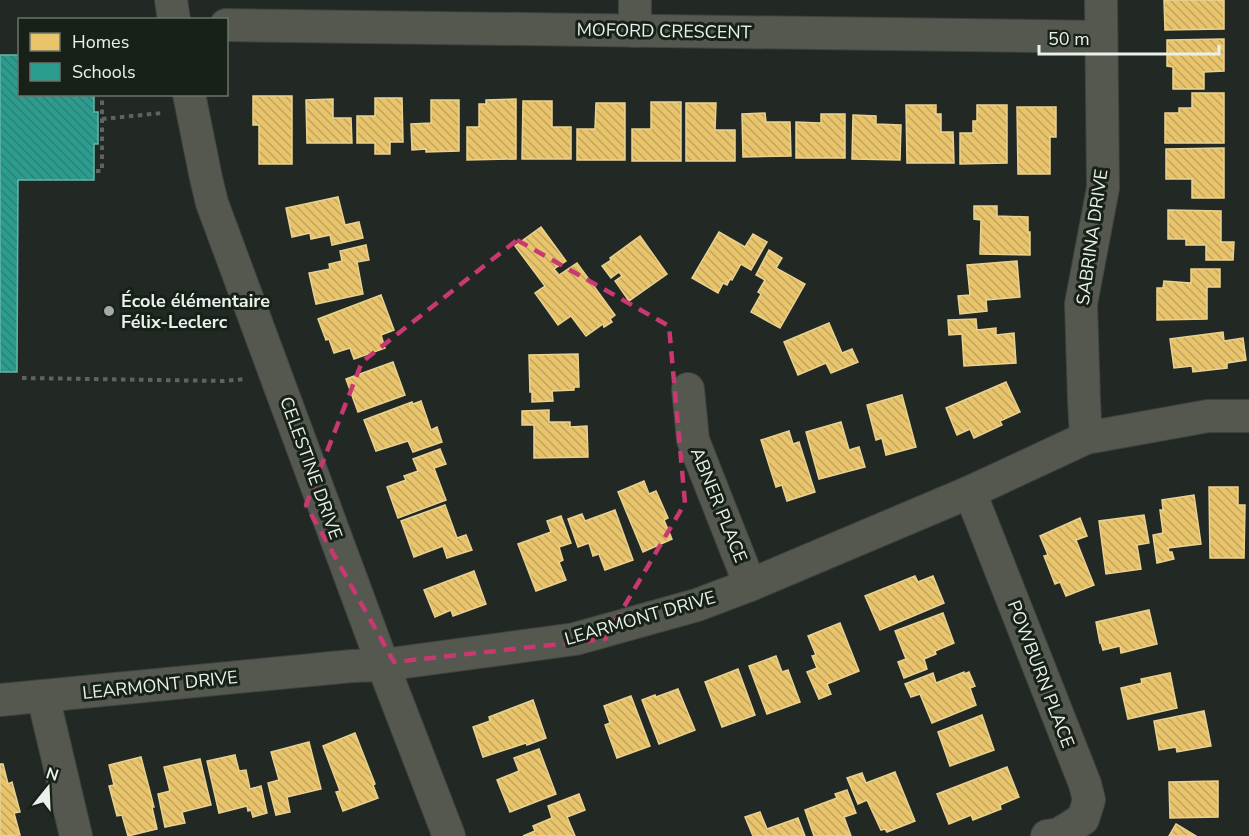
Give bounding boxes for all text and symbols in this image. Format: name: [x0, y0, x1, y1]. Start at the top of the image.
street label: MOFORD CRESCENT: [576, 17, 752, 45]
legend: [18, 18, 228, 96]
scale bar: [1039, 18, 1219, 56]
text: 50 m: [1048, 27, 1090, 51]
text: Homes: [72, 30, 129, 54]
text: Schools: [72, 60, 136, 84]
street label: SABRINA DRIVE: [1071, 168, 1113, 306]
place label: École élémentaire Félix-Leclerc: [121, 289, 270, 334]
marker: École élémentaire Félix-Leclerc: [102, 304, 116, 318]
street label: CELESTINE DRIVE: [274, 393, 348, 543]
street label: ABNER PLACE: [685, 444, 753, 566]
street label: LEARMONT DRIVE: [562, 585, 718, 651]
street label: POWBURN PLACE: [1002, 597, 1080, 751]
street label: LEARMONT DRIVE: [81, 665, 239, 705]
north arrow: [18, 758, 78, 818]
text: N: [43, 762, 61, 787]

